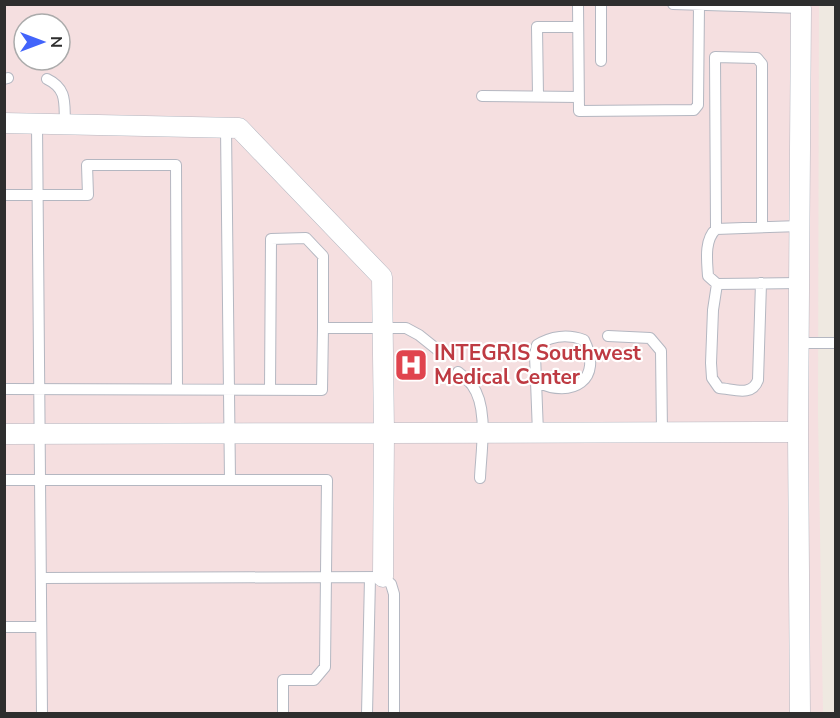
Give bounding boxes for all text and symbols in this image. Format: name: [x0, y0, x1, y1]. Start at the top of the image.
north arrow: [12, 12, 72, 72]
text: N: [45, 36, 67, 48]
place label: INTEGRIS Southwest Medical Center: [434, 339, 642, 391]
hospital icon: INTEGRIS Southwest Medical Center: [393, 347, 429, 383]

